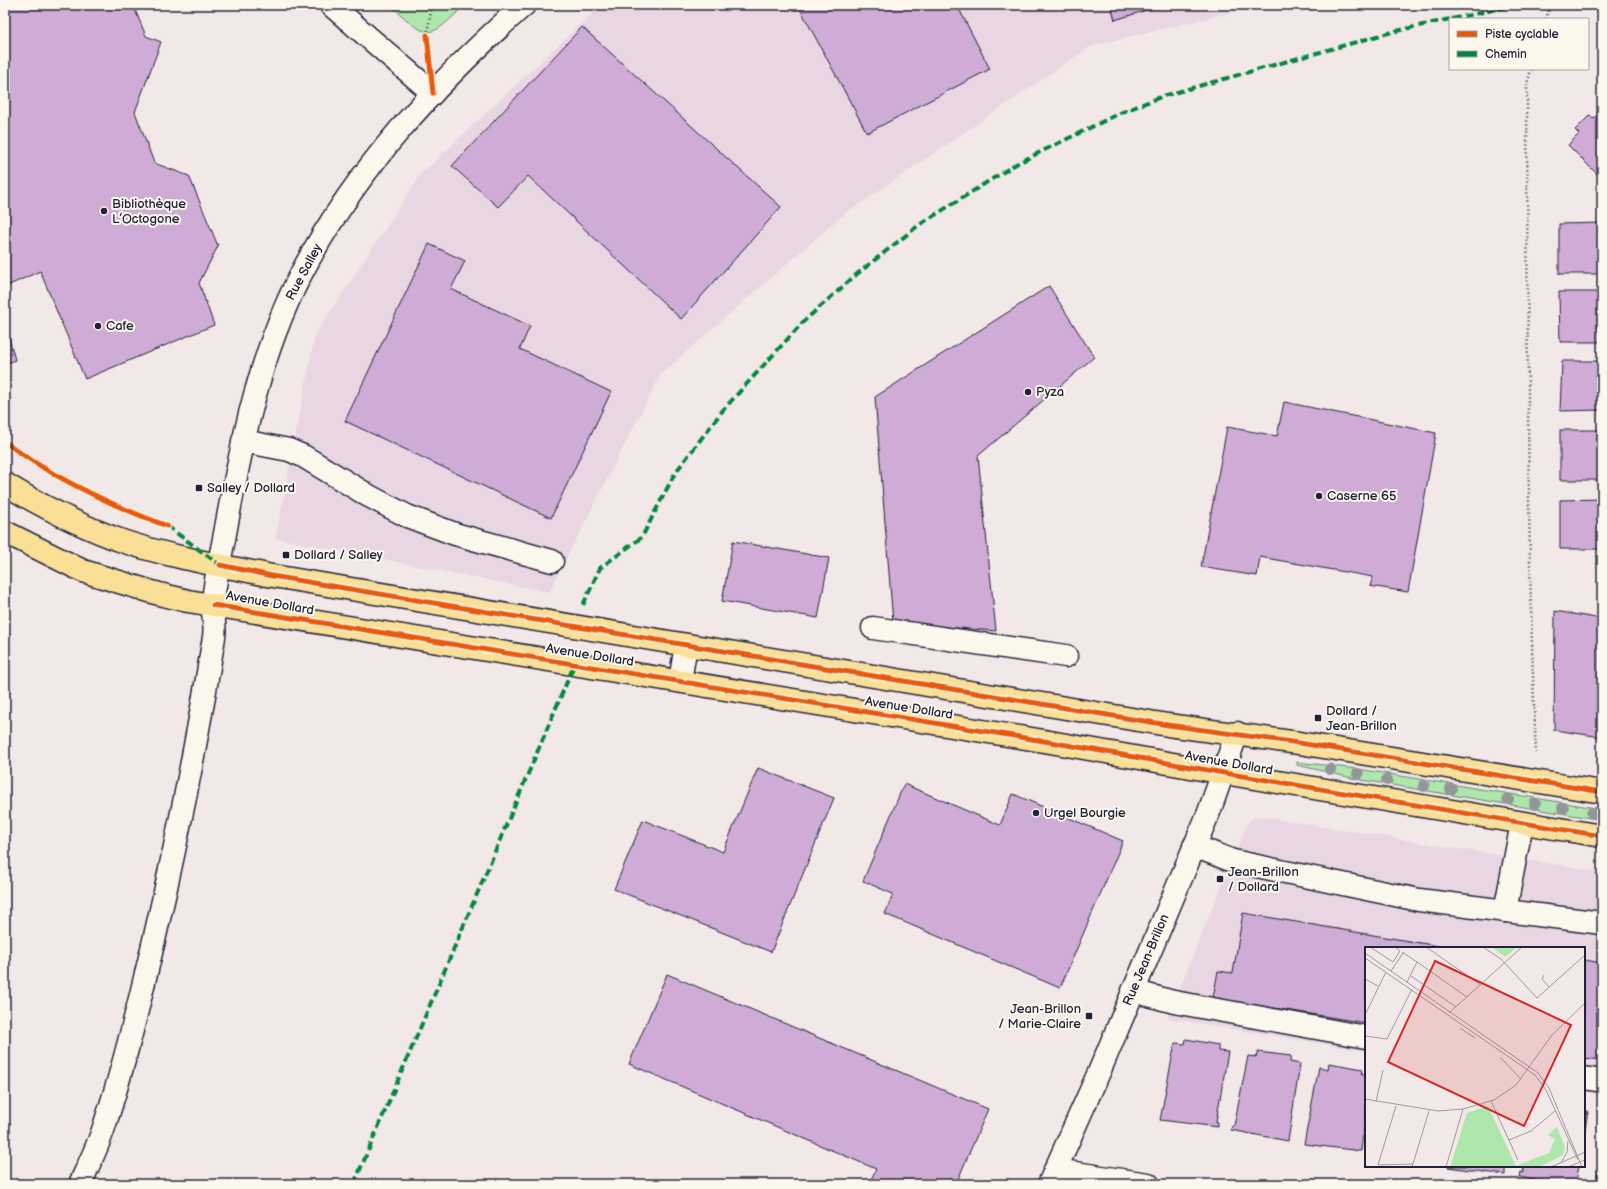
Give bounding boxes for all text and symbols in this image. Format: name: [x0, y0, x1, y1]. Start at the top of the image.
legend: [1449, 18, 1589, 70]
text: Piste cyclable: [1485, 27, 1559, 42]
text: Chemin: [1485, 47, 1527, 62]
place label: Bibliothèque L’Octogone: [112, 196, 186, 227]
marker: Bibliothèque L’Octogone: [99, 206, 109, 216]
street label: Rue Salley: [282, 241, 326, 303]
place label: Cafe: [106, 318, 134, 334]
marker: Cafe: [93, 321, 103, 331]
place label: Pyza: [1036, 384, 1064, 400]
marker: Pyza: [1023, 387, 1033, 397]
place label: Salley / Dollard: [207, 480, 295, 496]
marker: Salley / Dollard: [194, 483, 204, 493]
place label: Caserne 65: [1327, 488, 1396, 504]
marker: Caserne 65: [1314, 491, 1324, 501]
place label: Dollard / Salley: [294, 547, 383, 563]
marker: Dollard / Salley: [281, 550, 291, 560]
street label: Avenue Dollard: [225, 587, 315, 619]
street label: Avenue Dollard: [545, 640, 635, 670]
street label: Avenue Dollard: [864, 693, 954, 723]
place label: Dollard / Jean-Brillon: [1326, 703, 1397, 734]
marker: Dollard / Jean-Brillon: [1313, 713, 1323, 723]
street label: Avenue Dollard: [1184, 747, 1274, 779]
place label: Urgel Bourgie: [1044, 805, 1126, 821]
marker: Urgel Bourgie: [1031, 808, 1041, 818]
place label: Jean-Brillon / Dollard: [1228, 864, 1299, 895]
marker: Jean-Brillon / Dollard: [1215, 874, 1225, 884]
street label: Rue Jean-Brillon: [1120, 912, 1172, 1008]
inset map: [1365, 947, 1585, 1167]
place label: Jean-Brillon / Marie-Claire: [998, 1001, 1081, 1032]
marker: Jean-Brillon / Marie-Claire: [1084, 1011, 1094, 1021]

